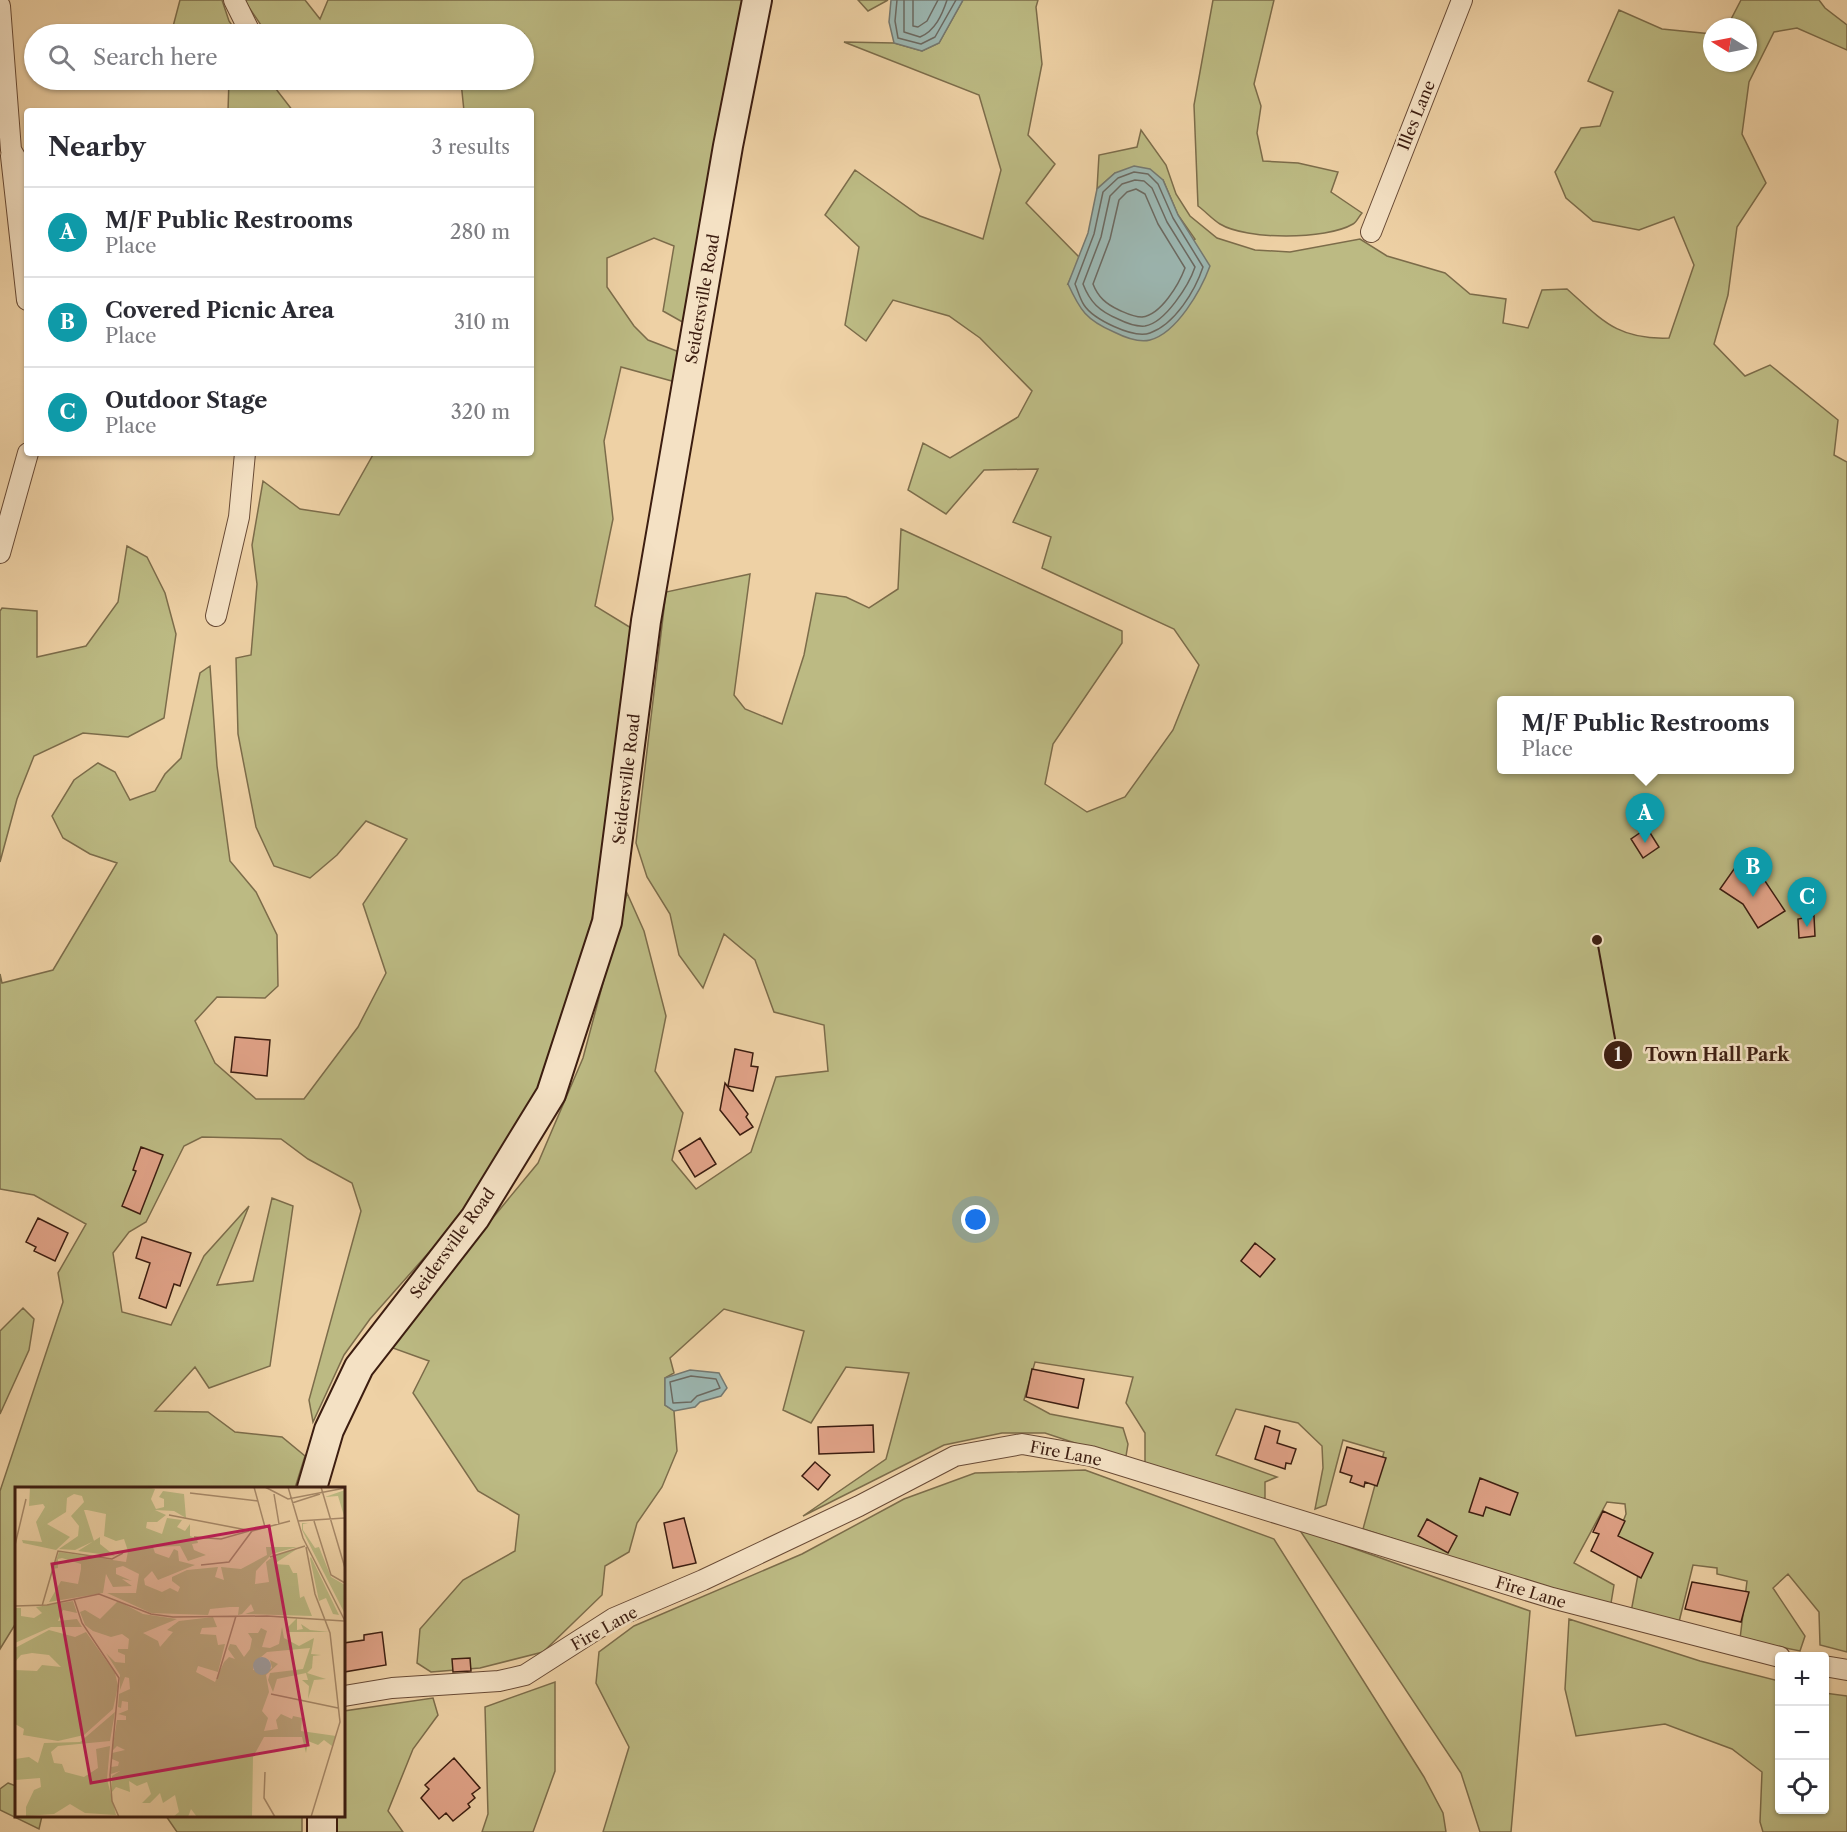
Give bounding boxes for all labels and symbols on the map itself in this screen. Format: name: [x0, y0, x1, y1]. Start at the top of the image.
north arrow: [1703, 18, 1757, 72]
street label: Illes Lane: [1393, 77, 1439, 153]
street label: Seidersville Road: [681, 232, 723, 366]
street label: Seidersville Road: [608, 712, 644, 846]
pin: A: [1626, 794, 1664, 843]
pin: B: [1734, 848, 1772, 897]
pin: C: [1788, 878, 1826, 927]
callout: Town Hall Park: [1603, 1037, 1802, 1073]
text: 1: [1614, 1044, 1622, 1066]
text: Town Hall Park: [1645, 1044, 1790, 1066]
street label: Seidersville Road: [405, 1184, 499, 1302]
your location: [961, 1205, 990, 1234]
street label: Fire Lane: [1028, 1436, 1104, 1470]
inset map: [15, 1487, 345, 1817]
street label: Fire Lane: [1493, 1572, 1569, 1612]
street label: Fire Lane: [567, 1602, 641, 1654]

